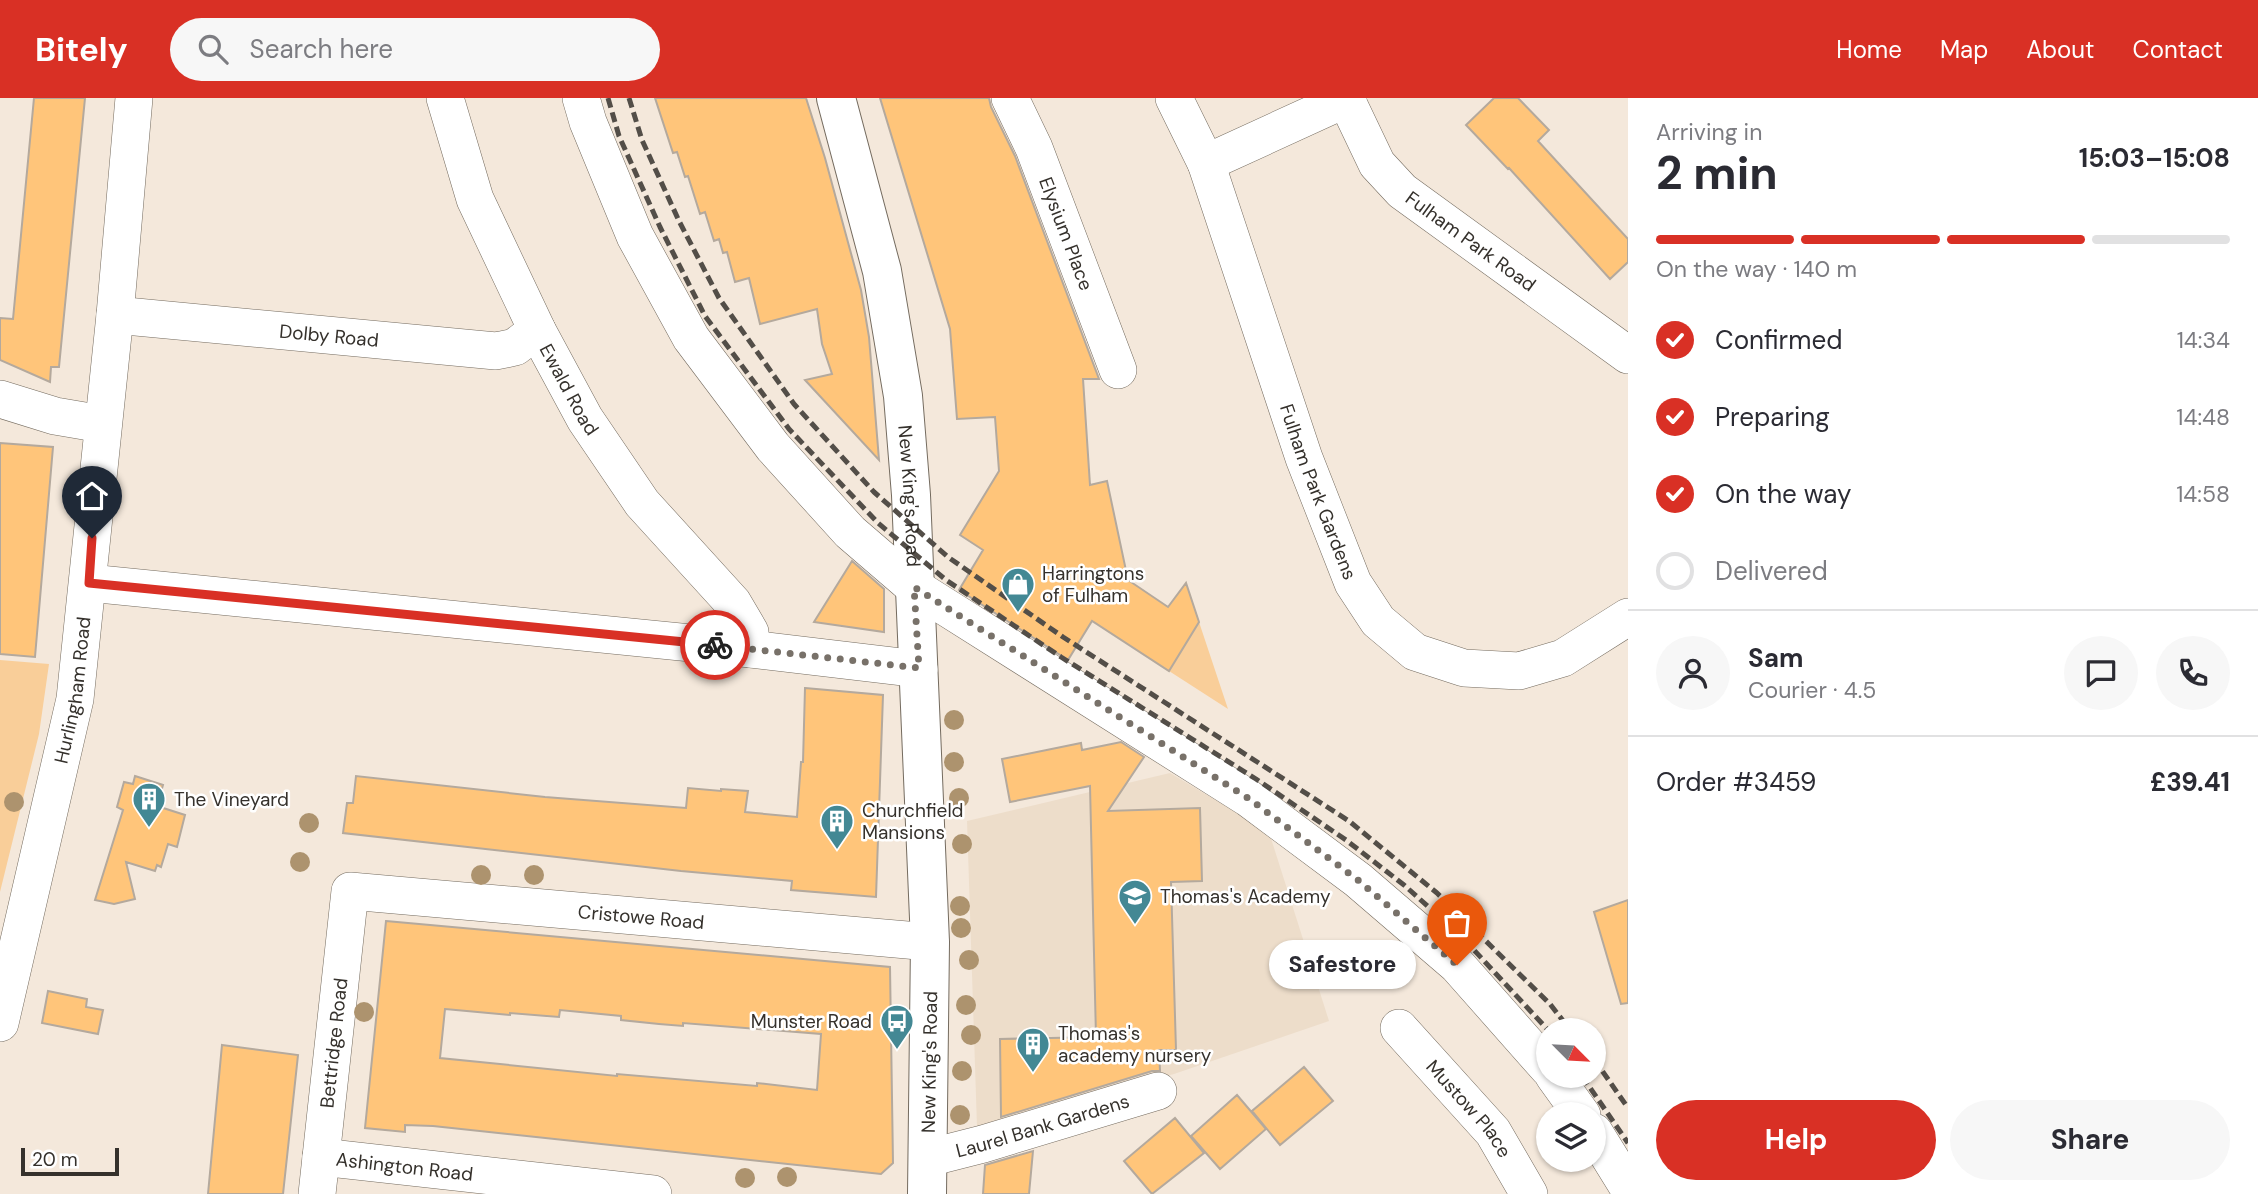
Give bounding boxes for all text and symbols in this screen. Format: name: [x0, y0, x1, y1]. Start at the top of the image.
search box: [170, 18, 660, 81]
text: Bitely: [35, 28, 128, 71]
icon: search: [194, 30, 232, 68]
text: Search here: [250, 32, 393, 66]
text: Home: [1836, 34, 1902, 65]
text: Map: [1940, 34, 1988, 65]
text: About: [2026, 34, 2095, 65]
text: Contact: [2133, 34, 2223, 65]
text: Arriving in: [1656, 117, 1762, 147]
text: 15:03–15:08: [2079, 141, 2230, 175]
text: 2 min: [1656, 143, 1778, 203]
street label: Elysium Place: [1033, 174, 1099, 294]
street label: Fulham Park Road: [1400, 186, 1541, 297]
text: On the way · 140 m: [1656, 254, 1857, 284]
street label: Dolby Road: [278, 319, 380, 353]
icon: check: [1656, 321, 1694, 359]
text: Confirmed: [1715, 323, 1842, 357]
text: 14:34: [2177, 325, 2230, 355]
street label: Ewald Road: [534, 340, 604, 440]
icon: check: [1656, 398, 1694, 436]
text: Preparing: [1715, 400, 1830, 434]
street label: Fulham Park Gardens: [1274, 401, 1362, 583]
text: 14:48: [2176, 402, 2230, 432]
street label: New King's Road: [892, 424, 926, 568]
pin: [62, 466, 122, 538]
icon: check: [1656, 475, 1694, 513]
icon: home: [73, 477, 111, 515]
text: On the way: [1715, 477, 1851, 511]
text: 14:58: [2176, 479, 2230, 509]
text: Delivered: [1715, 554, 1828, 588]
place label: Harringtons of Fulham: [1042, 561, 1144, 608]
shop icon: Harringtons of Fulham: [999, 565, 1037, 614]
courier: [680, 610, 750, 680]
street label: Hurlingham Road: [48, 615, 97, 766]
icon: bike: [696, 626, 734, 664]
button: person: [1656, 636, 1730, 710]
button: chat: [2064, 636, 2138, 710]
button: phone: [2156, 636, 2230, 710]
text: Sam: [1748, 641, 1803, 675]
text: Courier · 4.5: [1748, 675, 1876, 705]
text: Order #3459: [1656, 765, 1816, 799]
text: £39.41: [2150, 765, 2230, 799]
building icon: The Vineyard: [130, 780, 168, 829]
place label: The Vineyard: [174, 787, 289, 812]
place label: Churchfield Mansions: [862, 798, 964, 845]
building icon: Churchfield Mansions: [818, 802, 856, 851]
school or university icon: Thomas's Academy: [1116, 877, 1154, 926]
place label: Thomas's Academy: [1160, 884, 1331, 909]
pin: [1427, 893, 1487, 965]
street label: Cristowe Road: [577, 899, 705, 935]
icon: bag: [1438, 904, 1476, 942]
callout: Safestore: [1268, 940, 1415, 990]
text: Safestore: [1289, 949, 1396, 979]
street label: Bettridge Road: [314, 977, 353, 1109]
street label: New King's Road: [916, 991, 943, 1133]
bus stop icon: Munster Road: [878, 1002, 916, 1051]
place label: Munster Road: [751, 1009, 872, 1034]
north arrow: [1536, 1018, 1606, 1088]
map controls: [1536, 1018, 1606, 1172]
place label: Thomas's academy nursery: [1058, 1021, 1212, 1068]
building icon: Thomas's academy nursery: [1014, 1025, 1052, 1074]
street label: Mustow Place: [1421, 1054, 1517, 1162]
street label: Laurel Bank Gardens: [953, 1088, 1132, 1163]
button: Help: [1656, 1100, 1936, 1180]
button: Share: [1950, 1100, 2230, 1180]
button: layers: [1536, 1102, 1606, 1172]
scale bar: [21, 1145, 119, 1177]
text: 20 m: [32, 1147, 78, 1172]
street label: Ashington Road: [335, 1147, 474, 1187]

